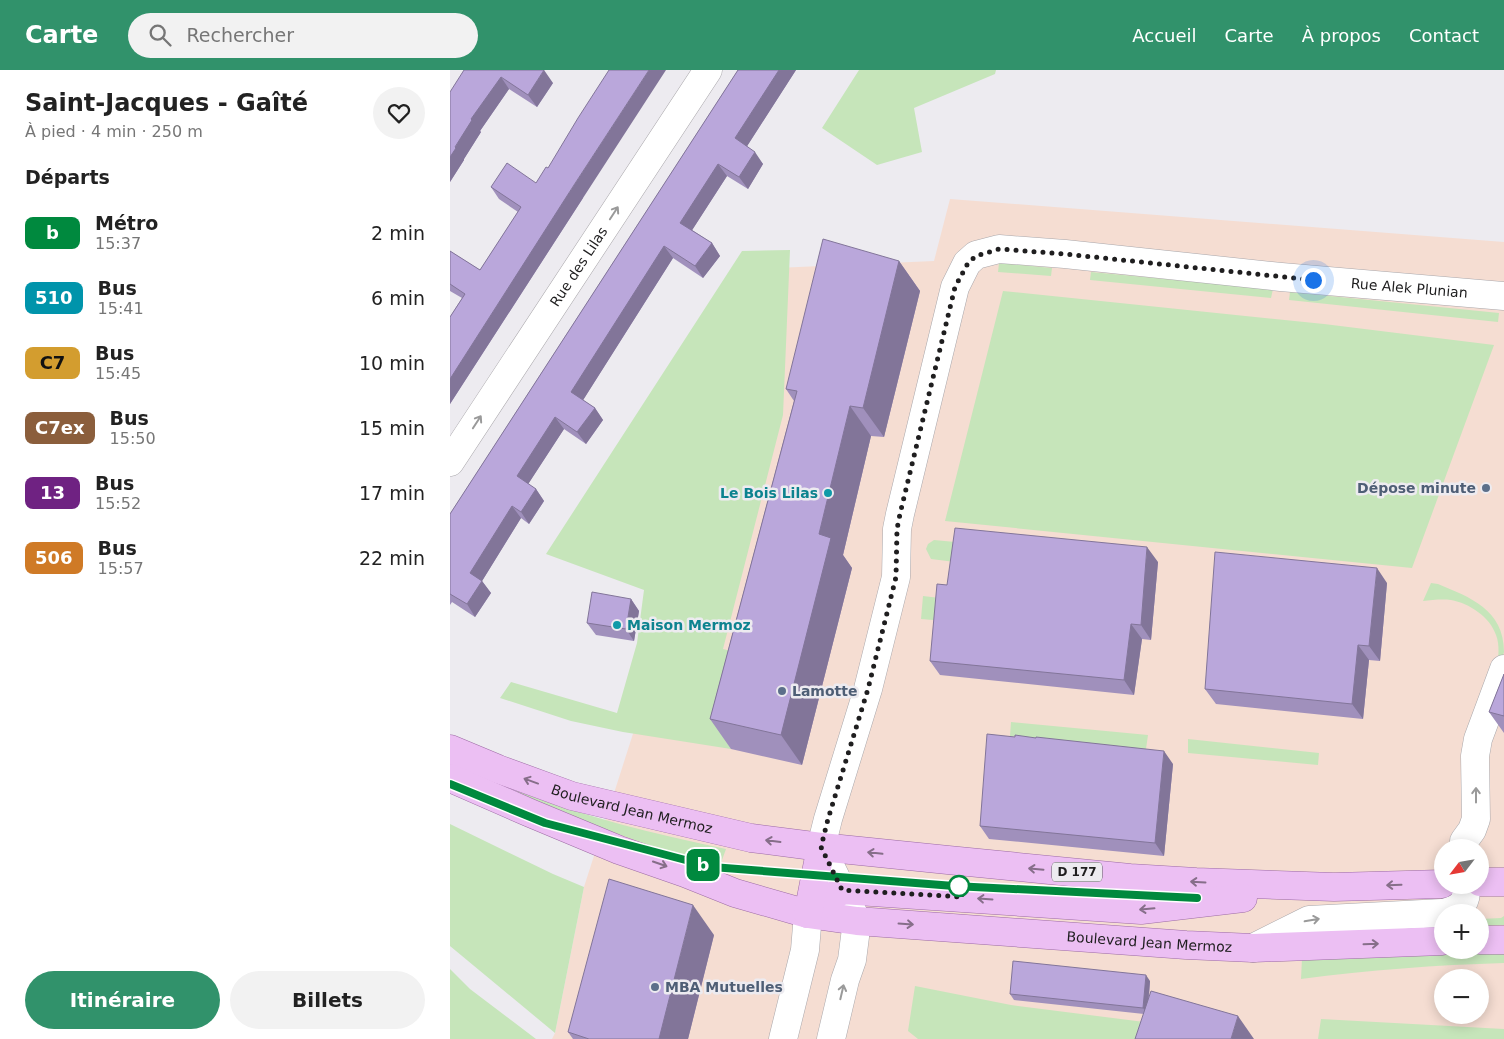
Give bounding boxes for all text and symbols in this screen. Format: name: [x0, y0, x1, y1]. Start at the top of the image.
search box: [128, 13, 478, 58]
text: Carte: [25, 21, 98, 49]
icon: search: [146, 21, 174, 49]
text: Rechercher: [186, 24, 294, 46]
text: Accueil: [1132, 25, 1197, 46]
text: Carte: [1225, 25, 1274, 46]
text: À propos: [1302, 25, 1381, 46]
text: Contact: [1409, 25, 1479, 46]
button: heart: [373, 87, 425, 139]
text: Saint-Jacques - Gaîté: [25, 89, 308, 117]
text: À pied · 4 min · 250 m: [25, 122, 203, 141]
text: Départs: [25, 166, 110, 188]
one-way arrow: [609, 206, 619, 220]
text: Métro: [95, 212, 158, 234]
text: b: [46, 222, 59, 243]
text: 2 min: [371, 222, 425, 244]
street label: Rue des Lilas: [547, 224, 611, 309]
text: 15:37: [95, 234, 141, 253]
your location: [1301, 268, 1326, 293]
street label: Rue Alek Plunian: [1350, 275, 1468, 301]
text: Bus: [98, 277, 137, 299]
text: 510: [35, 287, 73, 308]
text: 6 min: [371, 287, 425, 309]
text: 15:41: [98, 299, 144, 318]
text: Bus: [95, 342, 134, 364]
text: C7: [40, 352, 65, 373]
text: 10 min: [359, 352, 425, 374]
text: 15:45: [95, 364, 141, 383]
text: Bus: [110, 407, 149, 429]
one-way arrow: [472, 415, 482, 429]
text: C7ex: [35, 417, 85, 438]
text: 15 min: [359, 417, 425, 439]
text: 15:50: [110, 429, 156, 448]
text: Bus: [95, 472, 134, 494]
place label: Dépose minute: [1357, 480, 1476, 496]
text: 13: [40, 482, 65, 503]
text: 17 min: [359, 482, 425, 504]
marker: Dépose minute: [1480, 482, 1492, 494]
place label: Le Bois Lilas: [720, 485, 818, 501]
marker: Le Bois Lilas: [822, 487, 834, 499]
text: 15:52: [95, 494, 141, 513]
text: Bus: [98, 537, 137, 559]
text: 506: [35, 547, 73, 568]
text: 22 min: [359, 547, 425, 569]
text: 15:57: [98, 559, 144, 578]
place label: Maison Mermoz: [627, 617, 751, 633]
marker: Maison Mermoz: [611, 619, 623, 631]
place label: Lamotte: [792, 683, 857, 699]
marker: Lamotte: [776, 685, 788, 697]
one-way arrow: [523, 776, 539, 785]
street label: Boulevard Jean Mermoz: [549, 781, 714, 837]
one-way arrow: [1471, 787, 1481, 804]
one-way arrow: [765, 836, 781, 846]
north arrow: [1434, 839, 1489, 894]
map controls: [1434, 839, 1489, 1024]
one-way arrow: [867, 848, 883, 857]
line badge: b: [687, 849, 719, 881]
text: b: [697, 854, 709, 875]
one-way arrow: [651, 860, 667, 870]
road number: D 177: [1052, 862, 1102, 882]
one-way arrow: [1029, 864, 1045, 873]
unlabelled marker: [948, 875, 970, 897]
one-way arrow: [1190, 878, 1206, 887]
one-way arrow: [1386, 880, 1402, 890]
one-way arrow: [977, 894, 993, 903]
one-way arrow: [1139, 904, 1155, 913]
button: +: [1434, 904, 1489, 959]
one-way arrow: [1304, 915, 1320, 925]
one-way arrow: [898, 920, 914, 929]
street label: Boulevard Jean Mermoz: [1066, 928, 1232, 955]
one-way arrow: [1363, 939, 1379, 948]
button: −: [1434, 969, 1489, 1024]
button: Itinéraire: [25, 971, 220, 1029]
button: Billets: [230, 971, 425, 1029]
place label: MBA Mutuelles: [665, 979, 783, 995]
marker: MBA Mutuelles: [649, 981, 661, 993]
one-way arrow: [838, 984, 847, 1000]

